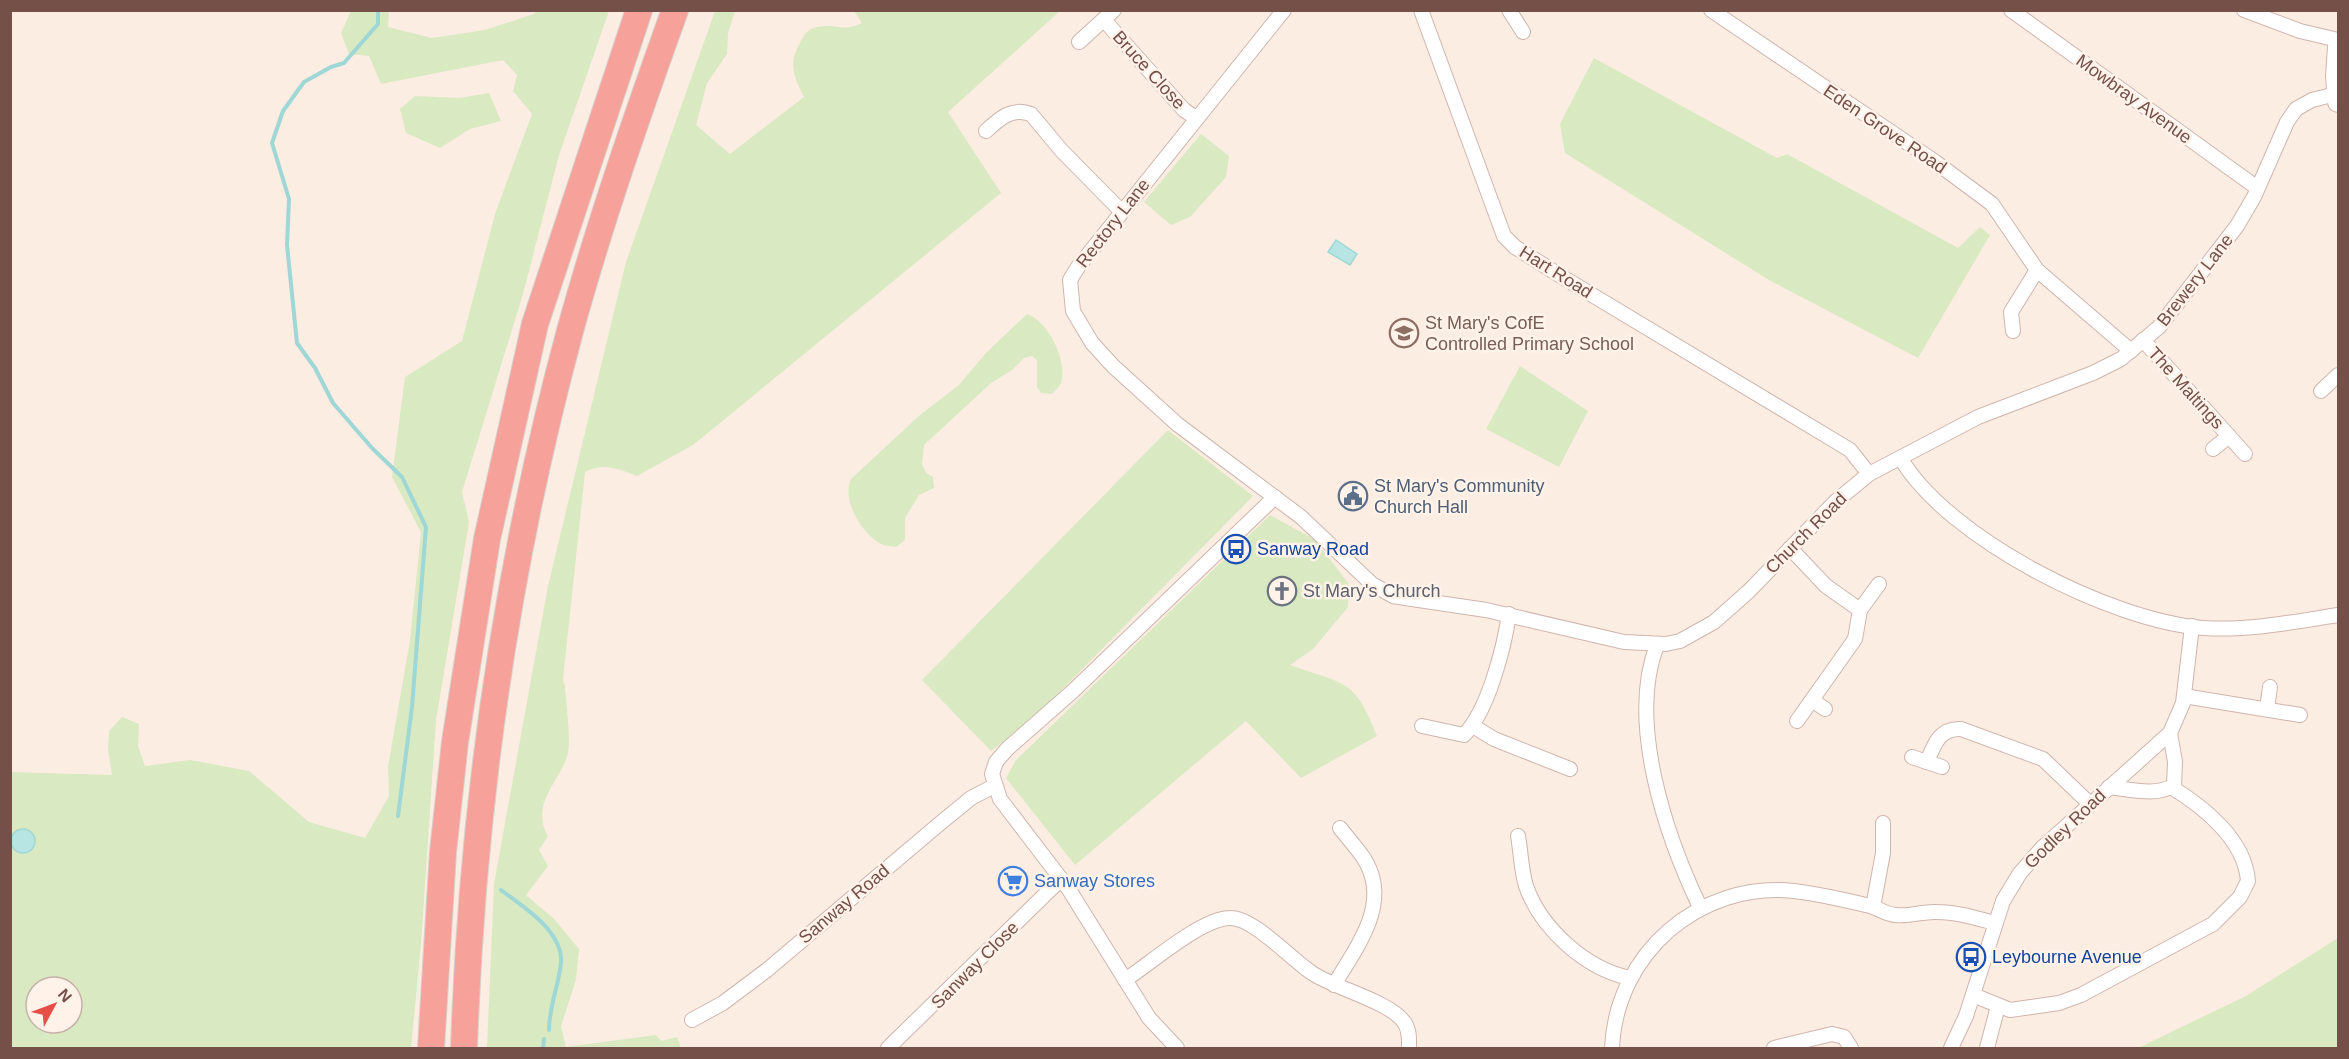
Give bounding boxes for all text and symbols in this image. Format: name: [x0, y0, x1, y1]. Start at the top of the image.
street label: Bruce Close: [1109, 27, 1189, 113]
street label: Mowbray Avenue: [2072, 50, 2196, 148]
street label: Eden Grove Road: [1820, 80, 1950, 178]
street label: Rectory Lane: [1072, 175, 1154, 271]
street label: Brewery Lane: [2153, 230, 2237, 330]
street label: Hart Road: [1516, 242, 1596, 302]
place label: St Mary's CofE Controlled Primary School: [1425, 313, 1634, 354]
school or university icon: St Mary's CofE Controlled Primary School: [1388, 317, 1420, 349]
street label: The Maltings: [2144, 343, 2228, 433]
place label: St Mary's Community Church Hall: [1374, 476, 1544, 517]
public building icon: St Mary's Community Church Hall: [1337, 480, 1369, 512]
street label: Church Road: [1761, 488, 1851, 578]
bus stop icon: Sanway Road: [1220, 533, 1252, 565]
place label: Sanway Road: [1257, 539, 1369, 559]
church icon: St Mary's Church: [1266, 575, 1298, 607]
place label: St Mary's Church: [1303, 581, 1440, 601]
street label: Godley Road: [2020, 785, 2110, 873]
street label: Sanway Road: [795, 860, 893, 948]
supermarket icon: Sanway Stores: [997, 865, 1029, 897]
place label: Sanway Stores: [1034, 871, 1155, 891]
street label: Sanway Close: [927, 917, 1023, 1013]
bus stop icon: Leybourne Avenue: [1955, 941, 1987, 973]
place label: Leybourne Avenue: [1992, 947, 2142, 967]
north arrow: [24, 975, 84, 1035]
text: N: [55, 986, 75, 1005]

